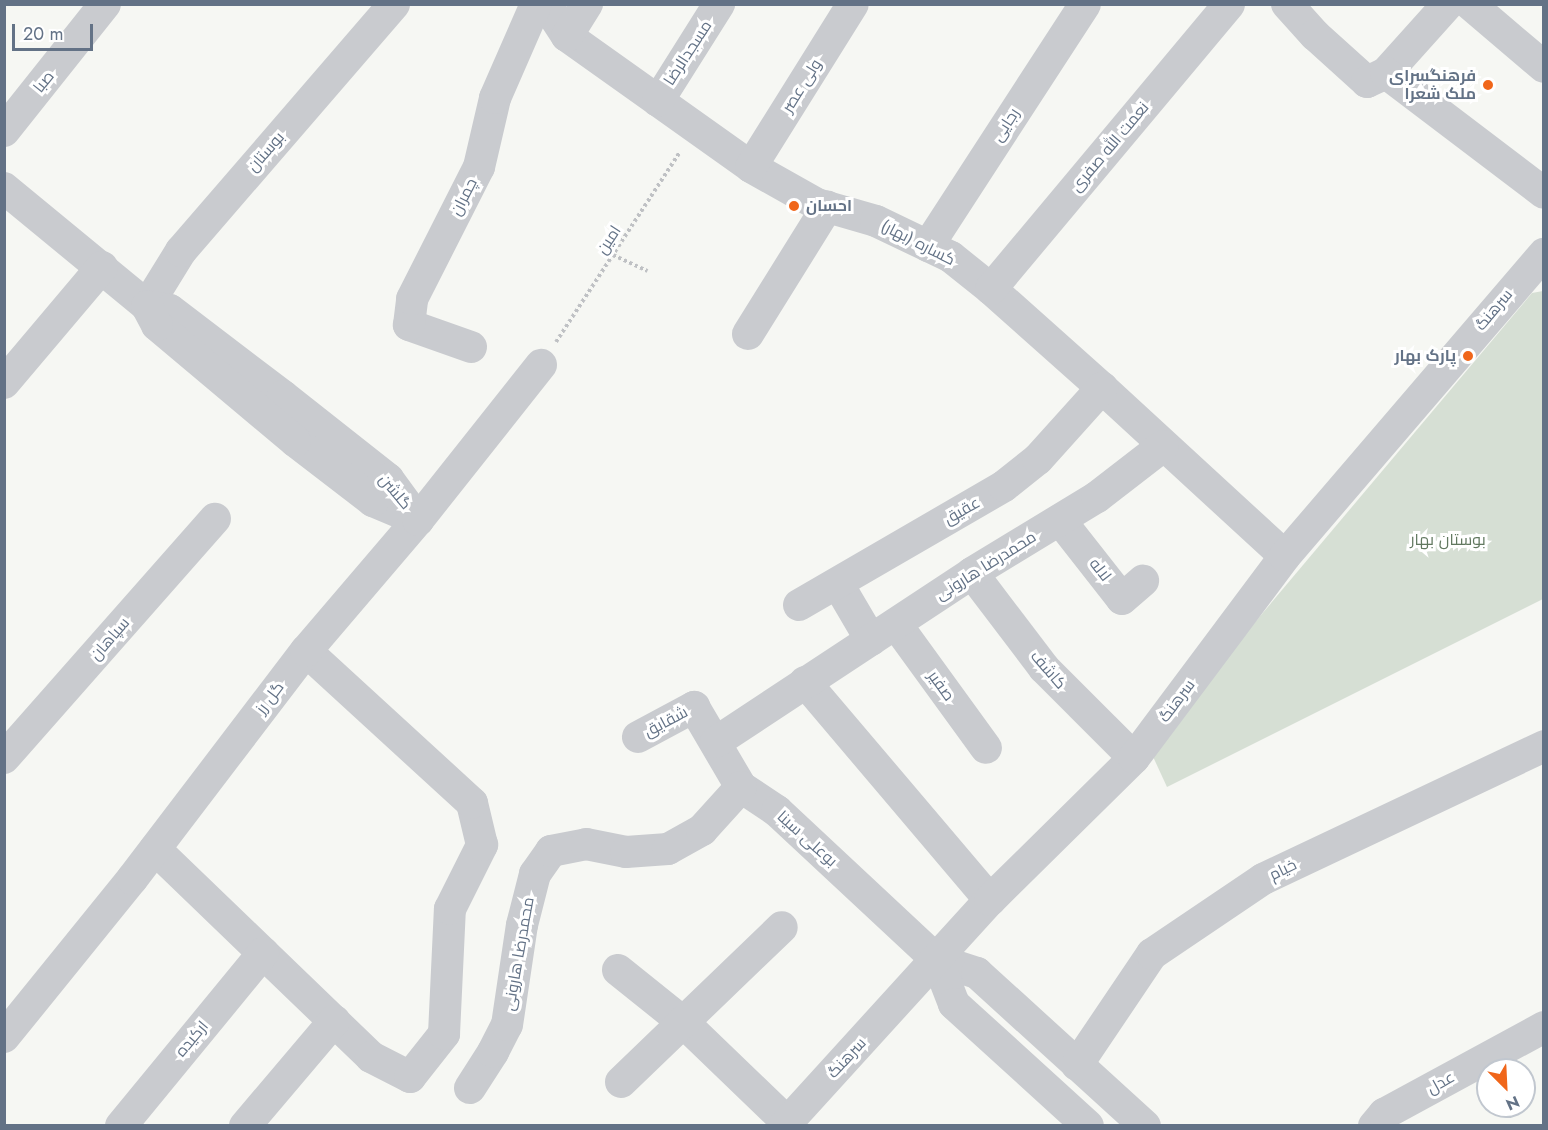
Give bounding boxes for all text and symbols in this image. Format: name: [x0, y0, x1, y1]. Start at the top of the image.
scale bar: [15, 12, 96, 50]
street label: مسجدالرضا: [660, 17, 716, 89]
text: 20 m: [23, 21, 63, 47]
street label: ولی عصر: [778, 56, 826, 116]
place label: فرهنگسرای ملک شعرا: [1389, 66, 1476, 104]
street label: صبا: [29, 67, 59, 97]
marker: فرهنگسرای ملک شعرا: [1481, 78, 1495, 92]
street label: نعمت الله صفری: [1067, 98, 1153, 196]
street label: رجایی: [988, 105, 1024, 145]
street label: بوستان: [243, 128, 289, 176]
street label: چمران: [446, 175, 482, 219]
place label: احسان: [806, 196, 852, 216]
marker: احسان: [787, 199, 801, 213]
street label: کساره (بهار): [878, 216, 958, 270]
street label: امین: [593, 222, 625, 258]
street label: سرهنگ: [1471, 285, 1517, 335]
place label: پارک بهار: [1394, 346, 1456, 366]
marker: پارک بهار: [1461, 349, 1475, 363]
street label: گلشن: [375, 470, 415, 514]
street label: عقیق: [940, 493, 984, 529]
street label: محمدرضا هارونی: [932, 527, 1040, 605]
park label: بوستان بهار: [1410, 530, 1486, 550]
street label: لاله: [1085, 555, 1115, 585]
street label: سپاهان: [86, 614, 134, 664]
street label: کاشف: [1026, 647, 1070, 693]
street label: صفیر: [924, 667, 958, 705]
street label: سرهنگ: [1155, 676, 1199, 726]
street label: گل رز: [252, 678, 288, 718]
street label: شقایق: [641, 703, 691, 741]
street label: بوعلی سینا: [773, 807, 841, 871]
street label: خیام: [1266, 855, 1300, 885]
street label: محمدرضا هارونی: [500, 896, 538, 1012]
street label: ارکیده: [171, 1017, 213, 1061]
street label: سرهنگ: [824, 1034, 870, 1082]
north arrow: [1476, 1058, 1536, 1118]
street label: عدل: [1424, 1068, 1458, 1098]
text: N: [1502, 1090, 1523, 1116]

